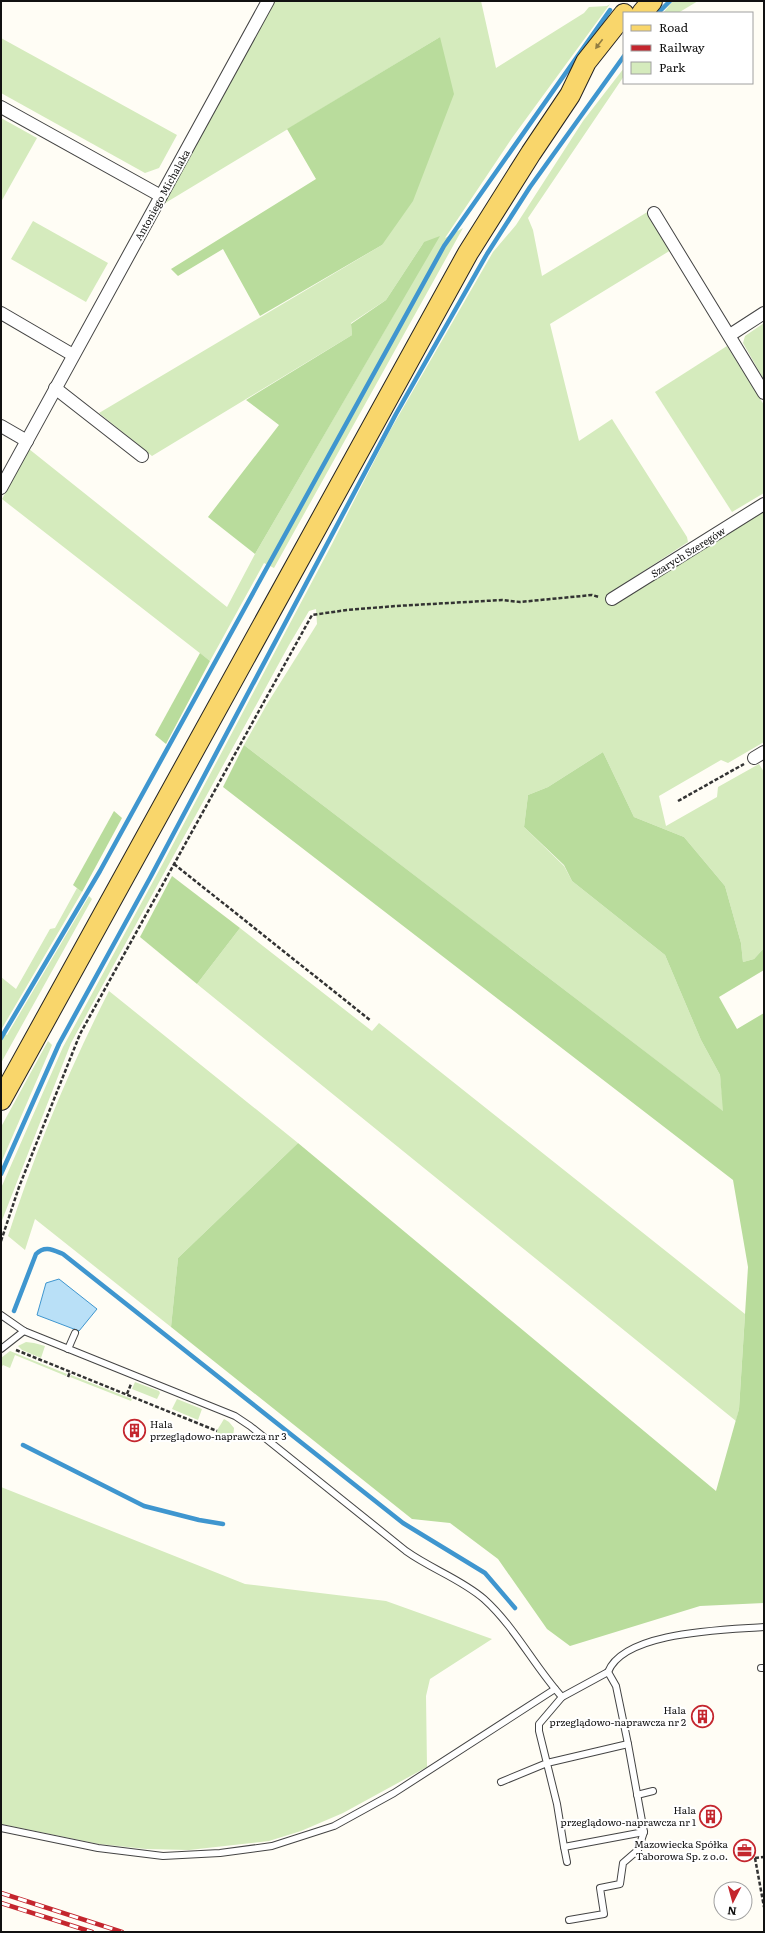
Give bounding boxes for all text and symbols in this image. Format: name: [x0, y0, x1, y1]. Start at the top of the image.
legend: [623, 12, 753, 84]
text: Road: [659, 18, 689, 36]
text: Railway: [659, 38, 705, 56]
one-way arrow: [595, 39, 604, 50]
text: Park: [659, 58, 686, 76]
street label: Antoniego Michalaka: [130, 146, 193, 243]
street label: Szarych Szeregów: [648, 522, 728, 581]
place label: Hala przeglądowo-naprawcza nr 3: [150, 1416, 287, 1443]
building icon: Hala przeglądowo-naprawcza nr 3: [121, 1417, 147, 1443]
place label: Hala przeglądowo-naprawcza nr 2: [550, 1702, 687, 1729]
building icon: Hala przeglądowo-naprawcza nr 2: [689, 1703, 715, 1729]
place label: Hala przeglądowo-naprawcza nr 1: [561, 1802, 697, 1829]
building icon: Hala przeglądowo-naprawcza nr 1: [698, 1803, 724, 1829]
place label: Mazowiecka Spółka Taborowa Sp. z o.o.: [634, 1836, 729, 1863]
office icon: Mazowiecka Spółka Taborowa Sp. z o.o.: [731, 1837, 757, 1863]
north arrow: [713, 1881, 753, 1921]
text: N: [726, 1904, 737, 1920]

